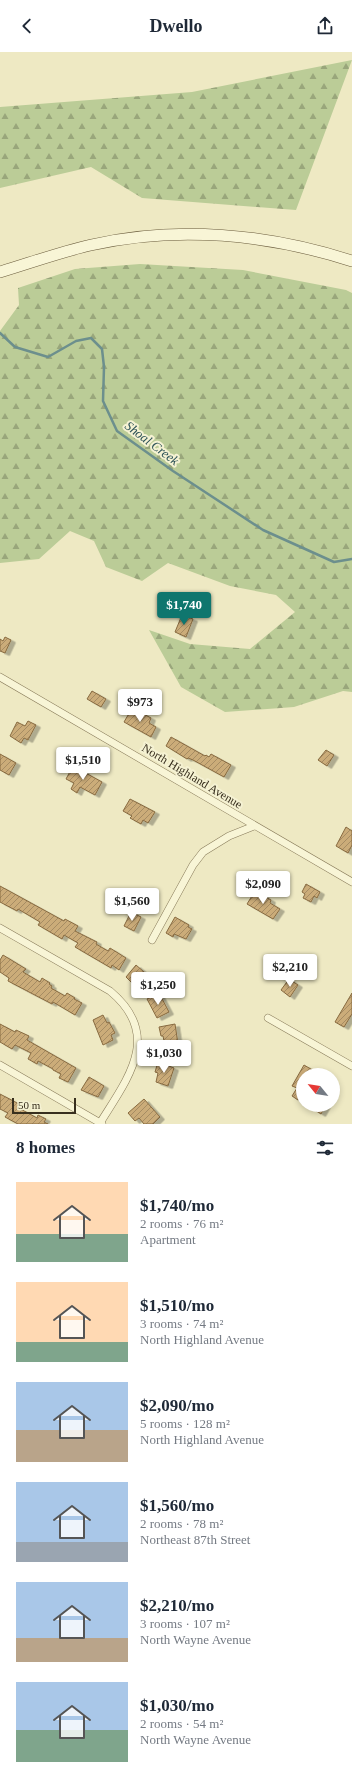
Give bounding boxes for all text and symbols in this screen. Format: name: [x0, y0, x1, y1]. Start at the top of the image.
icon: back: [16, 15, 38, 37]
icon: share: [314, 15, 336, 37]
text: Dwello: [150, 16, 203, 36]
water label: Shoal Creek: [122, 418, 182, 468]
pin: $1,740: [151, 592, 217, 626]
text: $1,740: [166, 597, 202, 612]
pin: $973: [116, 689, 164, 723]
text: $973: [127, 694, 153, 709]
street label: North Highland Avenue: [139, 741, 245, 811]
pin: $1,510: [50, 747, 116, 781]
text: $1,510: [65, 752, 101, 767]
pin: $2,090: [230, 871, 296, 905]
text: $2,090: [245, 876, 281, 891]
pin: $1,560: [99, 888, 165, 922]
text: $1,560: [114, 893, 150, 908]
pin: $2,210: [257, 954, 323, 988]
text: $2,210: [272, 959, 308, 974]
pin: $1,250: [125, 972, 191, 1006]
text: $1,250: [140, 977, 176, 992]
pin: $1,030: [131, 1040, 197, 1074]
text: $1,030: [146, 1045, 182, 1060]
north arrow: [296, 1068, 340, 1112]
map controls: [296, 1068, 340, 1112]
scale bar: [12, 1096, 76, 1115]
text: 50 m: [18, 1099, 40, 1111]
icon: filters: [314, 1137, 336, 1159]
text: 8 homes: [16, 1138, 75, 1157]
text: $1,740/mo: [140, 1196, 214, 1215]
icon: home: [48, 1198, 96, 1246]
text: 2 rooms · 76 m²: [140, 1216, 223, 1231]
text: Apartment: [140, 1232, 196, 1247]
text: $1,510/mo: [140, 1296, 214, 1315]
icon: home: [48, 1298, 96, 1346]
text: 3 rooms · 74 m²: [140, 1316, 223, 1331]
text: North Highland Avenue: [140, 1332, 264, 1347]
text: $2,090/mo: [140, 1396, 214, 1415]
icon: home: [48, 1398, 96, 1446]
text: 5 rooms · 128 m²: [140, 1416, 230, 1431]
text: North Highland Avenue: [140, 1432, 264, 1447]
text: $1,560/mo: [140, 1496, 214, 1515]
icon: home: [48, 1498, 96, 1546]
text: 2 rooms · 78 m²: [140, 1516, 223, 1531]
text: Northeast 87th Street: [140, 1532, 250, 1547]
text: $2,210/mo: [140, 1596, 214, 1615]
icon: home: [48, 1598, 96, 1646]
text: 3 rooms · 107 m²: [140, 1616, 230, 1631]
text: North Wayne Avenue: [140, 1632, 251, 1647]
text: $1,030/mo: [140, 1696, 214, 1715]
icon: home: [48, 1698, 96, 1746]
text: 2 rooms · 54 m²: [140, 1716, 223, 1731]
text: North Wayne Avenue: [140, 1732, 251, 1747]

